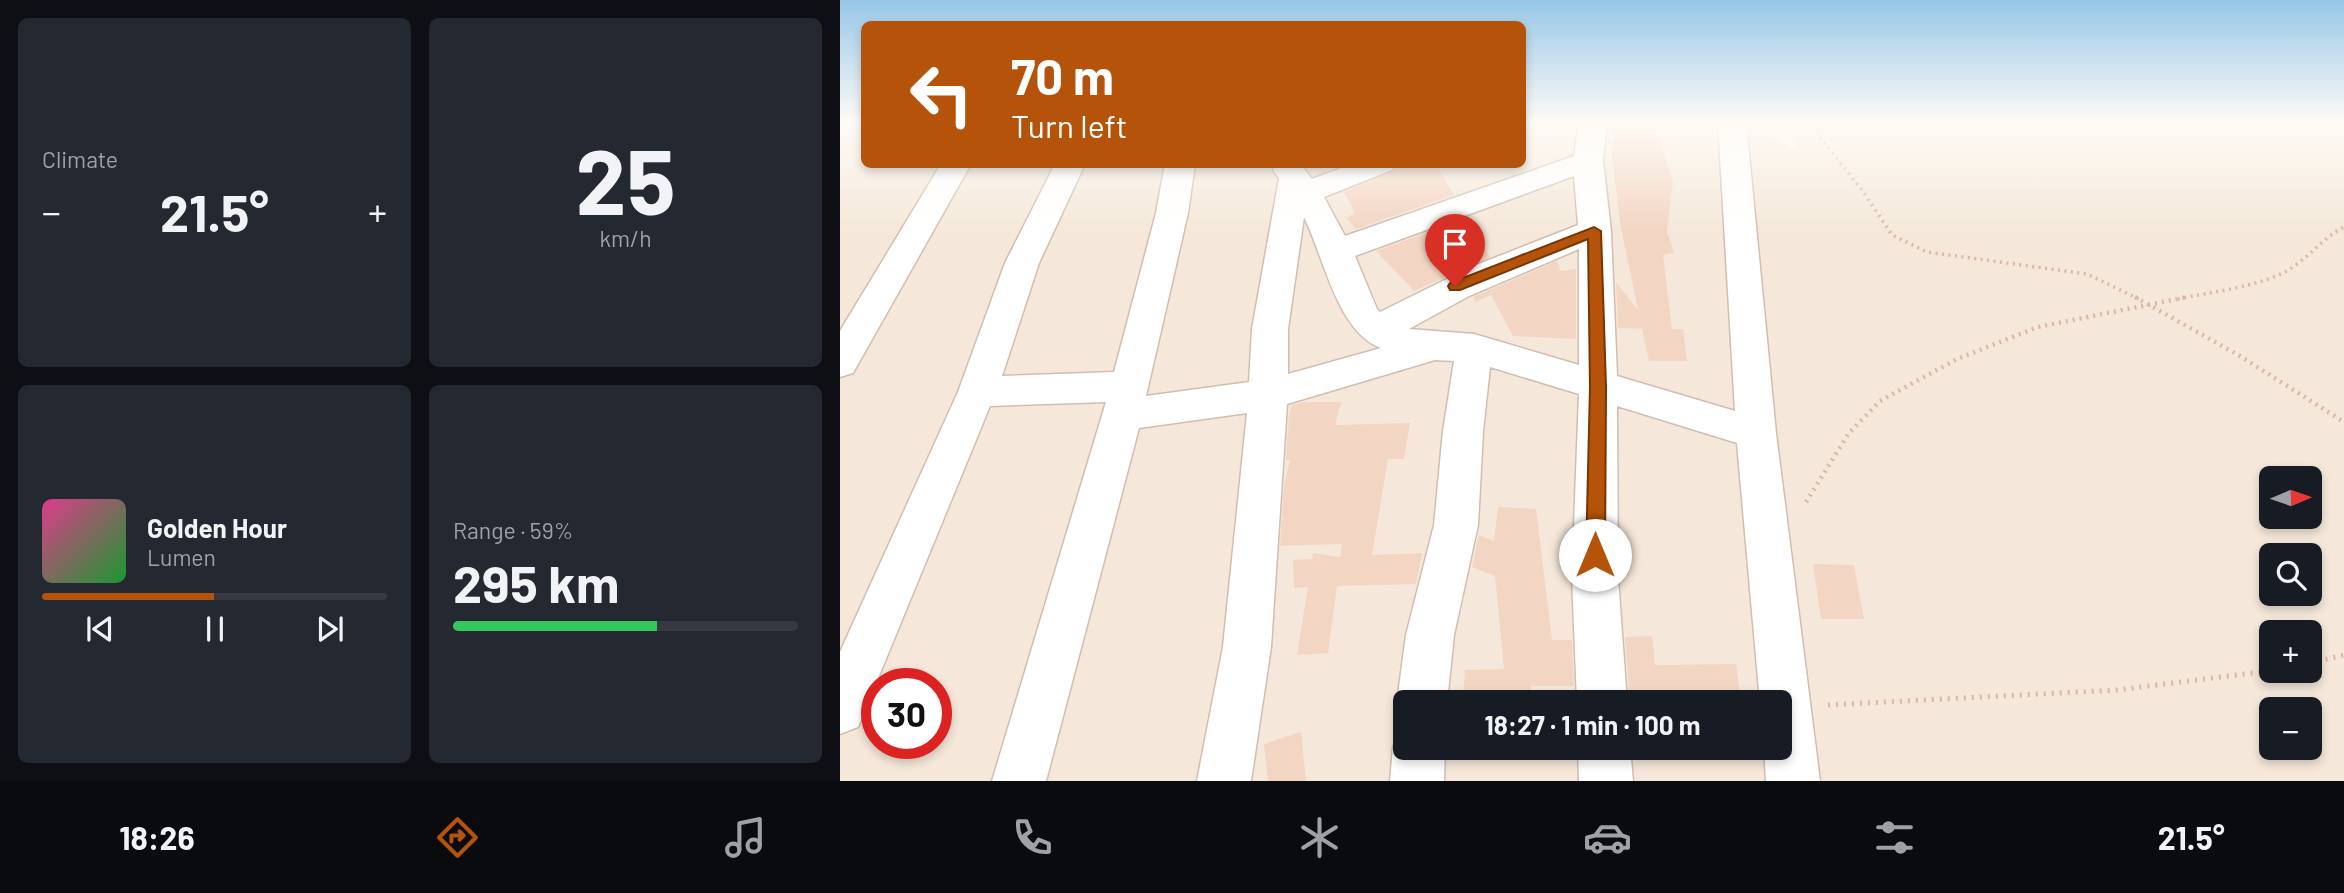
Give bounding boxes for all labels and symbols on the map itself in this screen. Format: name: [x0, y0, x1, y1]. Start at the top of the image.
pin: [1425, 214, 1485, 286]
north arrow: [2259, 466, 2322, 528]
position arrow: [1558, 518, 1632, 592]
speed limit sign: 30: [861, 668, 952, 759]

